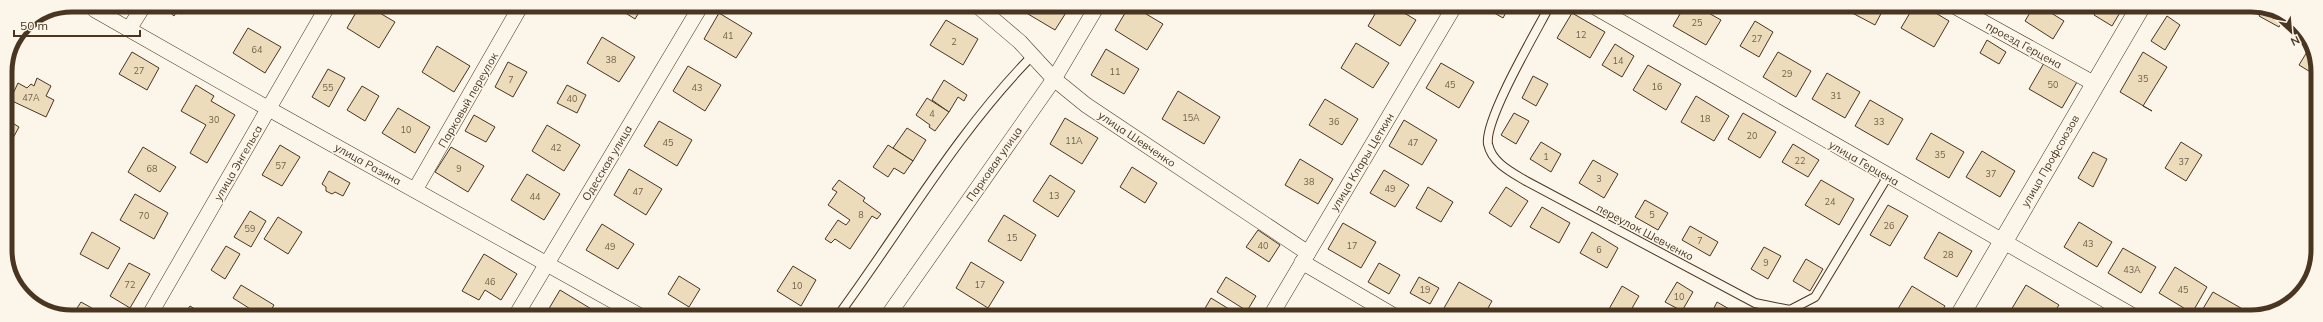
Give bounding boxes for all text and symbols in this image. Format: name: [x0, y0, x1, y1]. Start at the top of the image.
scale bar: [14, 12, 140, 38]
north arrow: [2271, 12, 2311, 52]
house number: 25: [1692, 17, 1703, 28]
text: 50 m: [20, 18, 48, 33]
street label: проезд Герцена: [1984, 18, 2064, 72]
house number: 12: [1576, 29, 1586, 40]
house number: 41: [723, 30, 733, 41]
house number: 27: [1752, 33, 1762, 44]
text: N: [2289, 33, 2302, 49]
house number: 2: [951, 36, 957, 47]
house number: 64: [252, 44, 263, 55]
street label: Парковый переулок: [435, 50, 501, 150]
house number: 38: [606, 54, 616, 65]
house number: 14: [1613, 55, 1624, 66]
house number: 27: [134, 65, 144, 76]
house number: 11: [1110, 66, 1120, 77]
house number: 29: [1782, 68, 1792, 79]
house number: 35: [2138, 73, 2149, 84]
house number: 7: [508, 74, 514, 85]
house number: 45: [1445, 79, 1456, 90]
house number: 50: [2048, 79, 2058, 90]
house number: 16: [1652, 81, 1662, 92]
house number: 55: [323, 82, 334, 93]
house number: 43: [692, 82, 702, 93]
house number: 31: [1831, 90, 1841, 101]
house number: 47А: [22, 92, 40, 103]
house number: 40: [567, 93, 577, 104]
house number: 4: [929, 108, 935, 119]
street label: улица Шевченко: [1096, 108, 1178, 170]
street label: улица Клары Цеткин: [1327, 110, 1397, 214]
house number: 15А: [1182, 112, 1200, 123]
street label: улица Профсоюзов: [2018, 112, 2082, 210]
house number: 18: [1700, 113, 1710, 124]
house number: 30: [209, 114, 219, 125]
house number: 36: [1329, 116, 1339, 127]
house number: 33: [1874, 116, 1884, 127]
street label: улица Энгельса: [211, 123, 265, 203]
street label: Одесская улица: [579, 123, 635, 203]
house number: 10: [401, 124, 411, 135]
street label: Парковая улица: [963, 124, 1025, 204]
house number: 20: [1747, 130, 1757, 141]
house number: 11А: [1065, 135, 1083, 146]
house number: 45: [663, 137, 674, 148]
house number: 47: [1408, 137, 1418, 148]
street label: улица Герцена: [1826, 137, 1902, 189]
street label: улица Разина: [332, 140, 404, 188]
house number: 42: [551, 142, 561, 153]
house number: 35: [1935, 149, 1946, 160]
house number: 1: [1543, 151, 1549, 162]
house number: 22: [1795, 155, 1805, 166]
house number: 37: [2179, 156, 2189, 167]
house number: 57: [276, 160, 286, 171]
house number: 68: [147, 163, 157, 174]
house number: 9: [456, 163, 462, 174]
house number: 37: [1986, 168, 1996, 179]
house number: 3: [1596, 173, 1602, 184]
house number: 38: [1304, 176, 1314, 187]
house number: 49: [1385, 183, 1395, 194]
house number: 47: [633, 186, 643, 197]
house number: 13: [1049, 190, 1059, 201]
house number: 44: [530, 191, 541, 202]
house number: 24: [1825, 196, 1836, 207]
street label: переулок Шевченко: [1594, 200, 1696, 264]
house number: 8: [858, 209, 864, 220]
house number: 5: [1649, 209, 1655, 220]
house number: 70: [139, 210, 149, 221]
house number: 26: [1884, 220, 1894, 231]
house number: 59: [245, 223, 255, 234]
house number: 15: [1007, 232, 1018, 243]
house number: 7: [1697, 235, 1703, 246]
house number: 43: [2083, 238, 2093, 249]
house number: 40: [1258, 240, 1268, 251]
house number: 17: [1347, 240, 1357, 251]
house number: 49: [605, 241, 615, 252]
house number: 6: [1596, 244, 1602, 255]
house number: 28: [1943, 249, 1953, 260]
house number: 9: [1763, 257, 1769, 268]
house number: 43А: [2123, 264, 2141, 275]
house number: 46: [485, 276, 495, 287]
house number: 72: [125, 279, 135, 290]
house number: 17: [975, 279, 985, 290]
house number: 10: [792, 280, 802, 291]
house number: 19: [1420, 284, 1430, 295]
house number: 45: [2178, 284, 2189, 295]
house number: 10: [1674, 291, 1684, 302]

